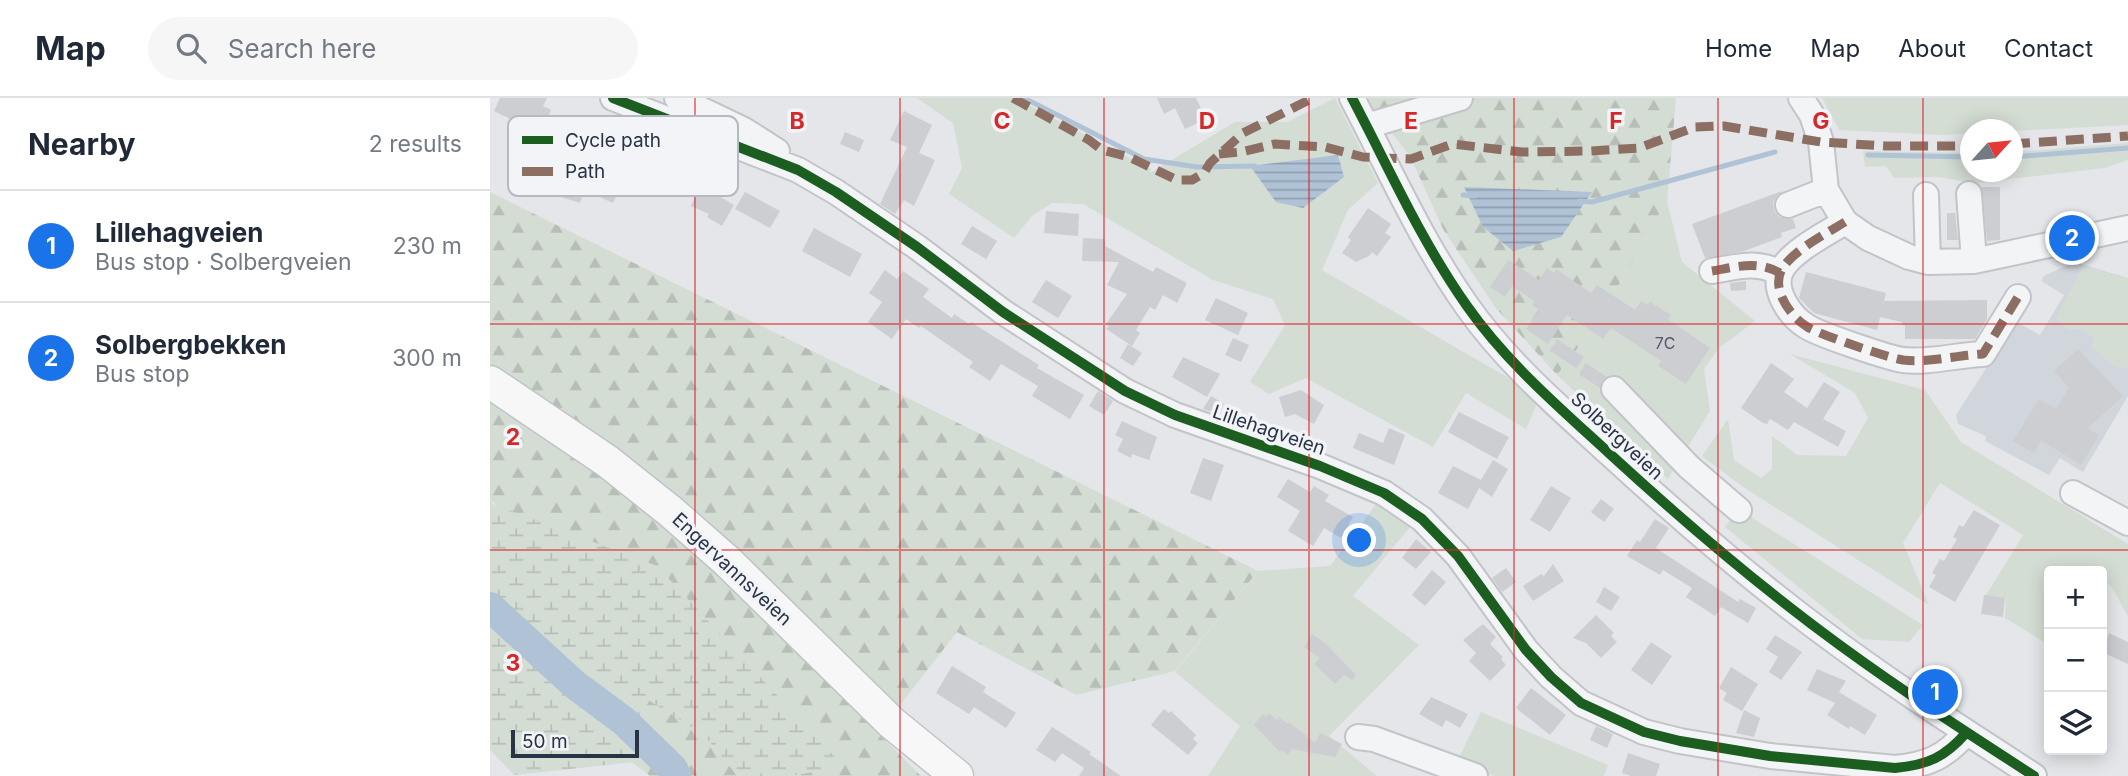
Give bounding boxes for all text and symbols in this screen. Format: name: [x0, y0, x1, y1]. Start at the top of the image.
search box: [148, 17, 638, 80]
text: Map: [35, 28, 106, 68]
icon: search: [172, 29, 210, 67]
text: Search here: [228, 33, 376, 64]
text: Home: [1705, 34, 1772, 63]
text: Map: [1810, 34, 1860, 63]
text: About: [1898, 34, 1966, 63]
text: Contact: [2004, 34, 2093, 63]
text: B: [789, 107, 805, 135]
text: C: [993, 107, 1011, 135]
text: D: [1199, 107, 1215, 135]
text: E: [1404, 107, 1418, 135]
text: F: [1609, 107, 1623, 135]
text: G: [1812, 107, 1830, 135]
legend: [508, 116, 738, 196]
north arrow: [1960, 119, 2023, 182]
text: Nearby: [28, 126, 136, 162]
text: Cycle path: [565, 129, 661, 152]
text: 2 results: [369, 130, 462, 158]
text: Path: [565, 160, 605, 183]
pin: 2: [2049, 212, 2095, 264]
text: Lillehagveien: [95, 217, 263, 248]
text: 1: [46, 232, 56, 260]
text: 230 m: [393, 232, 462, 260]
text: Bus stop · Solbergveien: [95, 248, 352, 276]
text: Solbergbekken: [95, 329, 286, 360]
house number: 7C: [1655, 333, 1675, 353]
text: 2: [44, 344, 58, 372]
text: 300 m: [392, 344, 462, 372]
text: Bus stop: [95, 360, 190, 388]
street label: Solbergveien: [1566, 387, 1668, 485]
street label: Lillehagveien: [1210, 400, 1328, 460]
text: 2: [506, 423, 520, 451]
street label: Engervannsveien: [668, 508, 796, 630]
your location: [1342, 523, 1376, 557]
map controls: [2044, 566, 2107, 755]
button: +: [2044, 566, 2107, 629]
button: −: [2044, 629, 2107, 692]
text: 3: [506, 649, 520, 677]
pin: 1: [1912, 666, 1958, 718]
button: layers: [2044, 692, 2107, 755]
scale bar: [511, 727, 639, 759]
text: 50 m: [522, 730, 568, 753]

